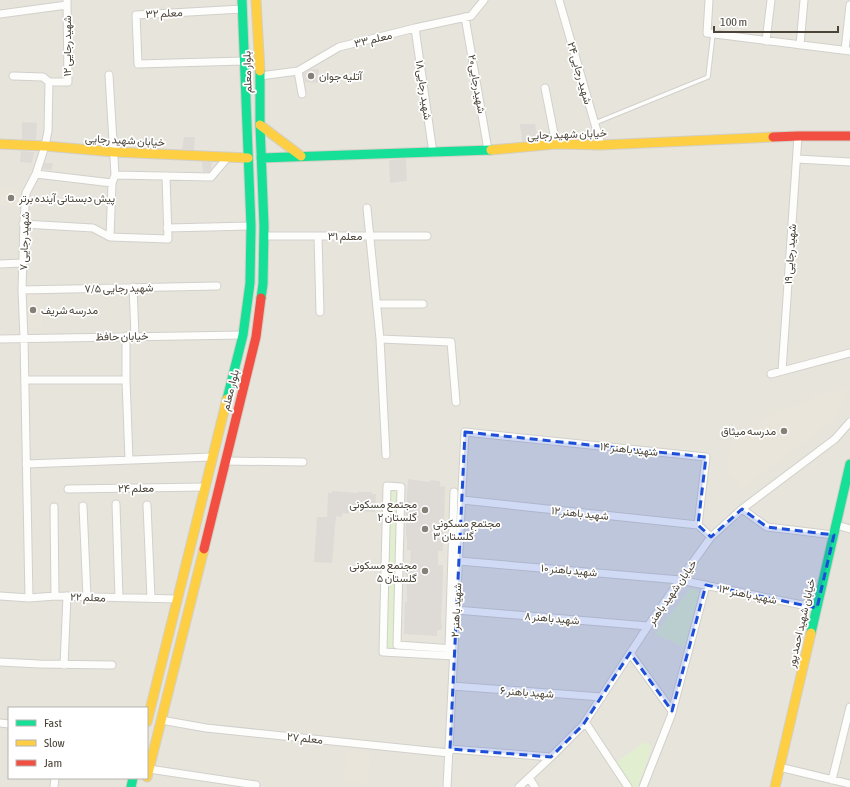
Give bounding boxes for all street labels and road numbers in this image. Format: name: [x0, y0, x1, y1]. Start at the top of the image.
street label: معلم ۳۲: [145, 6, 183, 22]
street label: شهید رجایی ۱۲: [61, 15, 74, 77]
street label: معلم ۳۳: [353, 28, 394, 51]
street label: شهید رجایی ۲۴: [564, 40, 595, 106]
street label: بلوار معلم: [240, 51, 256, 93]
street label: شهیدرجایی۲۰: [465, 54, 488, 115]
street label: شهید رجایی۱۸: [413, 59, 434, 121]
street label: خیابان شهید رجایی: [527, 127, 607, 142]
street label: خیابان شهید رجایی: [85, 132, 165, 149]
street label: شهید رجایی ۷: [17, 211, 32, 271]
street label: شهید رجایی ۱۹: [782, 223, 799, 285]
street label: معلم ۳۱: [328, 230, 362, 244]
street label: شهید رجایی ۷/۵: [84, 281, 154, 296]
street label: خیابان حافظ: [95, 330, 149, 343]
street label: بلوار معلم: [219, 368, 243, 412]
street label: شهید باهنر ۱۴: [599, 440, 659, 459]
street label: معلم ۲۴: [118, 482, 154, 496]
street label: شهید باهنر ۱۲: [551, 504, 610, 523]
street label: خیابان شهید باهنر: [645, 557, 700, 628]
street label: شهید باهنر ۱۰: [540, 562, 598, 579]
street label: خیابان شهید احمد پور: [785, 577, 819, 670]
street label: شهید باهنر ۲: [449, 582, 464, 638]
street label: شهید باهنر ۱۳: [718, 582, 778, 607]
street label: معلم ۲۲: [70, 590, 106, 606]
street label: شهید باهنر ۸: [524, 610, 580, 627]
street label: شهید باهنر ۶: [500, 684, 555, 701]
street label: معلم ۲۷: [286, 730, 324, 748]

